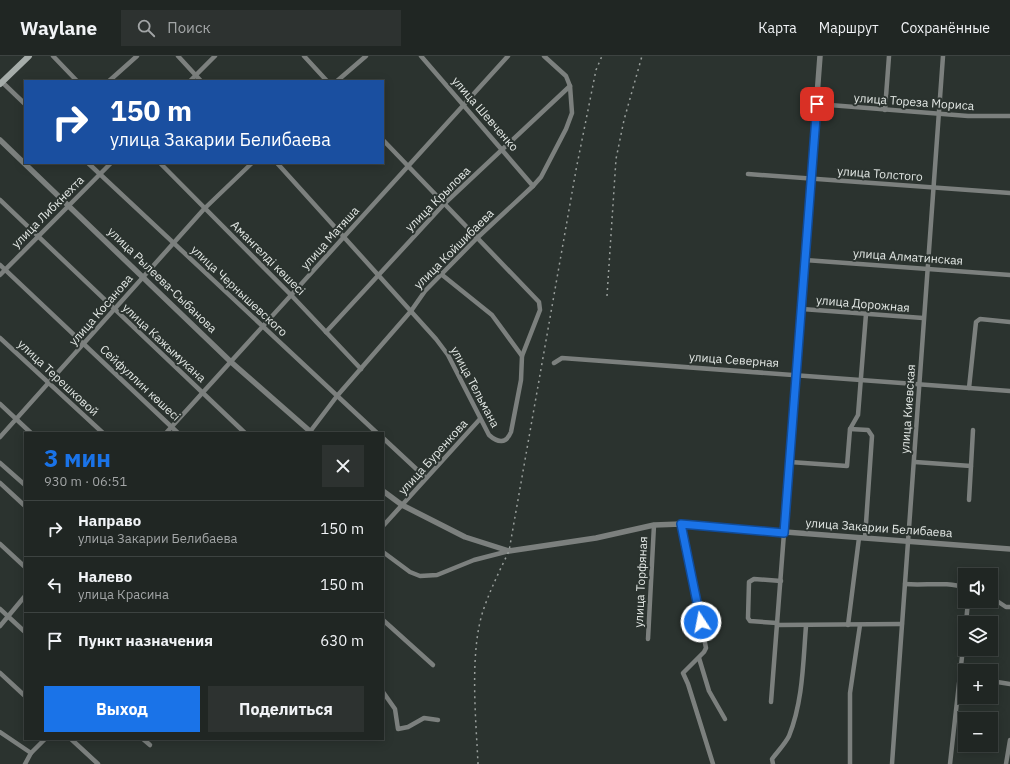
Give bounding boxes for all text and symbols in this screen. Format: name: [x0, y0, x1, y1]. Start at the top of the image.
search box: [121, 10, 401, 46]
text: Waylane: [20, 16, 97, 40]
icon: search: [135, 17, 157, 39]
text: Поиск: [167, 18, 211, 37]
text: Карта: [758, 19, 797, 37]
text: Маршрут: [819, 19, 879, 37]
text: Сохранённые: [901, 19, 990, 37]
street label: улица Шевченко: [449, 73, 522, 154]
pin: [800, 87, 834, 121]
street label: улица Тореза Мориса: [853, 90, 975, 113]
text: 150 m: [110, 92, 192, 129]
icon: arrive: [806, 93, 828, 115]
icon: right: [44, 96, 96, 148]
text: улица Закарии Белибаева: [110, 128, 331, 151]
street label: улица Крылова: [402, 162, 474, 234]
street label: улица Толстого: [837, 163, 924, 184]
street label: улица Либкнехта: [8, 172, 87, 251]
street label: улица Матяша: [297, 202, 362, 272]
street label: улица Койшибаева: [411, 205, 497, 292]
street label: Амангелді көшесі: [228, 217, 309, 298]
street label: улица Рылеева-Сыбанова: [105, 224, 221, 336]
street label: улица Чернышевского: [188, 242, 291, 340]
street label: улица Алматинская: [852, 245, 964, 268]
street label: улица Косанова: [66, 270, 136, 348]
street label: улица Дорожная: [816, 292, 911, 315]
street label: улица Кажымукана: [119, 300, 210, 386]
street label: улица Терешковой: [15, 336, 102, 419]
street label: Сейфуллин көшесі: [97, 341, 184, 424]
street label: улица Тельмана: [448, 344, 503, 431]
street label: улица Северная: [688, 349, 780, 370]
street label: улица Киевская: [897, 364, 918, 454]
street label: улица Буренкова: [395, 415, 471, 497]
text: 3 мин: [44, 442, 111, 474]
button: close: [322, 445, 364, 487]
text: 930 m · 06:51: [44, 473, 127, 490]
text: Направо: [78, 511, 141, 530]
street label: улица Закарии Белибаева: [805, 515, 954, 540]
icon: right: [44, 518, 66, 540]
text: 150 m: [320, 519, 364, 538]
text: улица Закарии Белибаева: [78, 530, 238, 547]
street label: улица Торфяная: [631, 536, 650, 628]
text: Налево: [78, 567, 132, 586]
map controls: [958, 568, 998, 752]
button: sound: [958, 568, 998, 608]
icon: left: [44, 574, 66, 596]
text: 150 m: [320, 575, 364, 594]
text: улица Красина: [78, 586, 169, 603]
position arrow: [680, 601, 722, 643]
button: layers: [958, 616, 998, 656]
icon: arrive: [44, 630, 66, 652]
text: Пункт назначения: [78, 631, 213, 650]
text: 630 m: [320, 631, 364, 650]
button: +: [958, 664, 998, 704]
button: Выход: [44, 686, 200, 732]
button: Поделиться: [208, 686, 364, 732]
button: −: [958, 712, 998, 752]

